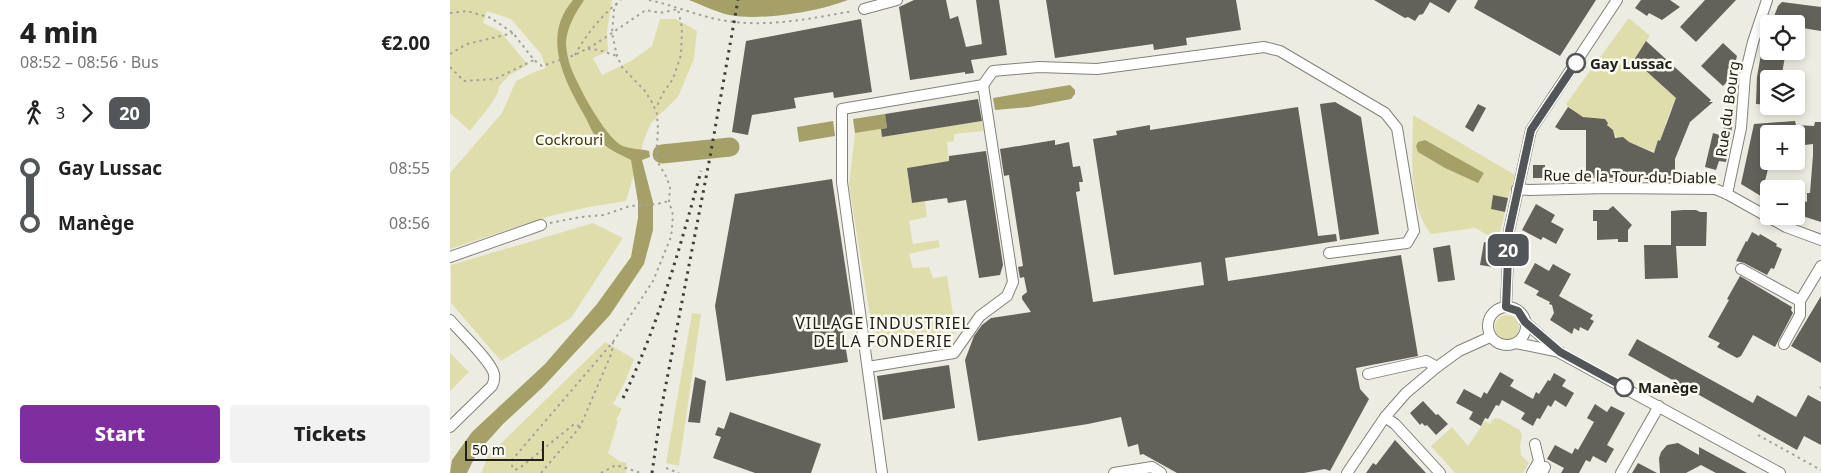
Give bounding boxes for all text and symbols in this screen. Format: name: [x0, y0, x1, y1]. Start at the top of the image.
text: 4 min: [20, 13, 98, 51]
map controls: [1760, 15, 1805, 225]
button: locate: [1760, 15, 1805, 60]
text: €2.00: [381, 30, 430, 56]
text: 08:52 – 08:56 · Bus: [20, 51, 159, 73]
marker: Gay Lussac: [1566, 53, 1586, 73]
place label: Gay Lussac: [1590, 53, 1672, 73]
street label: Rue du Bourg: [1710, 60, 1744, 158]
button: layers: [1760, 70, 1805, 115]
icon: walk: [20, 99, 48, 127]
icon: forward: [73, 99, 101, 127]
text: 20: [119, 101, 140, 125]
text: 3: [56, 102, 65, 124]
button: +: [1760, 125, 1805, 170]
park label: Cockrouri: [535, 129, 603, 149]
text: Gay Lussac: [58, 155, 162, 181]
text: 08:55: [389, 157, 430, 179]
street label: Rue de la Tour-du-Diable: [1543, 164, 1717, 188]
button: −: [1760, 180, 1805, 225]
text: Manège: [58, 210, 134, 236]
text: 08:56: [389, 212, 430, 234]
line badge: 20: [1486, 234, 1530, 266]
text: 20: [1498, 238, 1518, 262]
district label: VILLAGE INDUSTRIEL DE LA FONDERIE: [795, 312, 971, 352]
marker: Manège: [1614, 377, 1634, 397]
place label: Manège: [1638, 377, 1698, 397]
button: Start: [20, 405, 220, 463]
button: Tickets: [230, 405, 430, 463]
scale bar: [465, 438, 544, 461]
text: 50 m: [472, 440, 505, 459]

